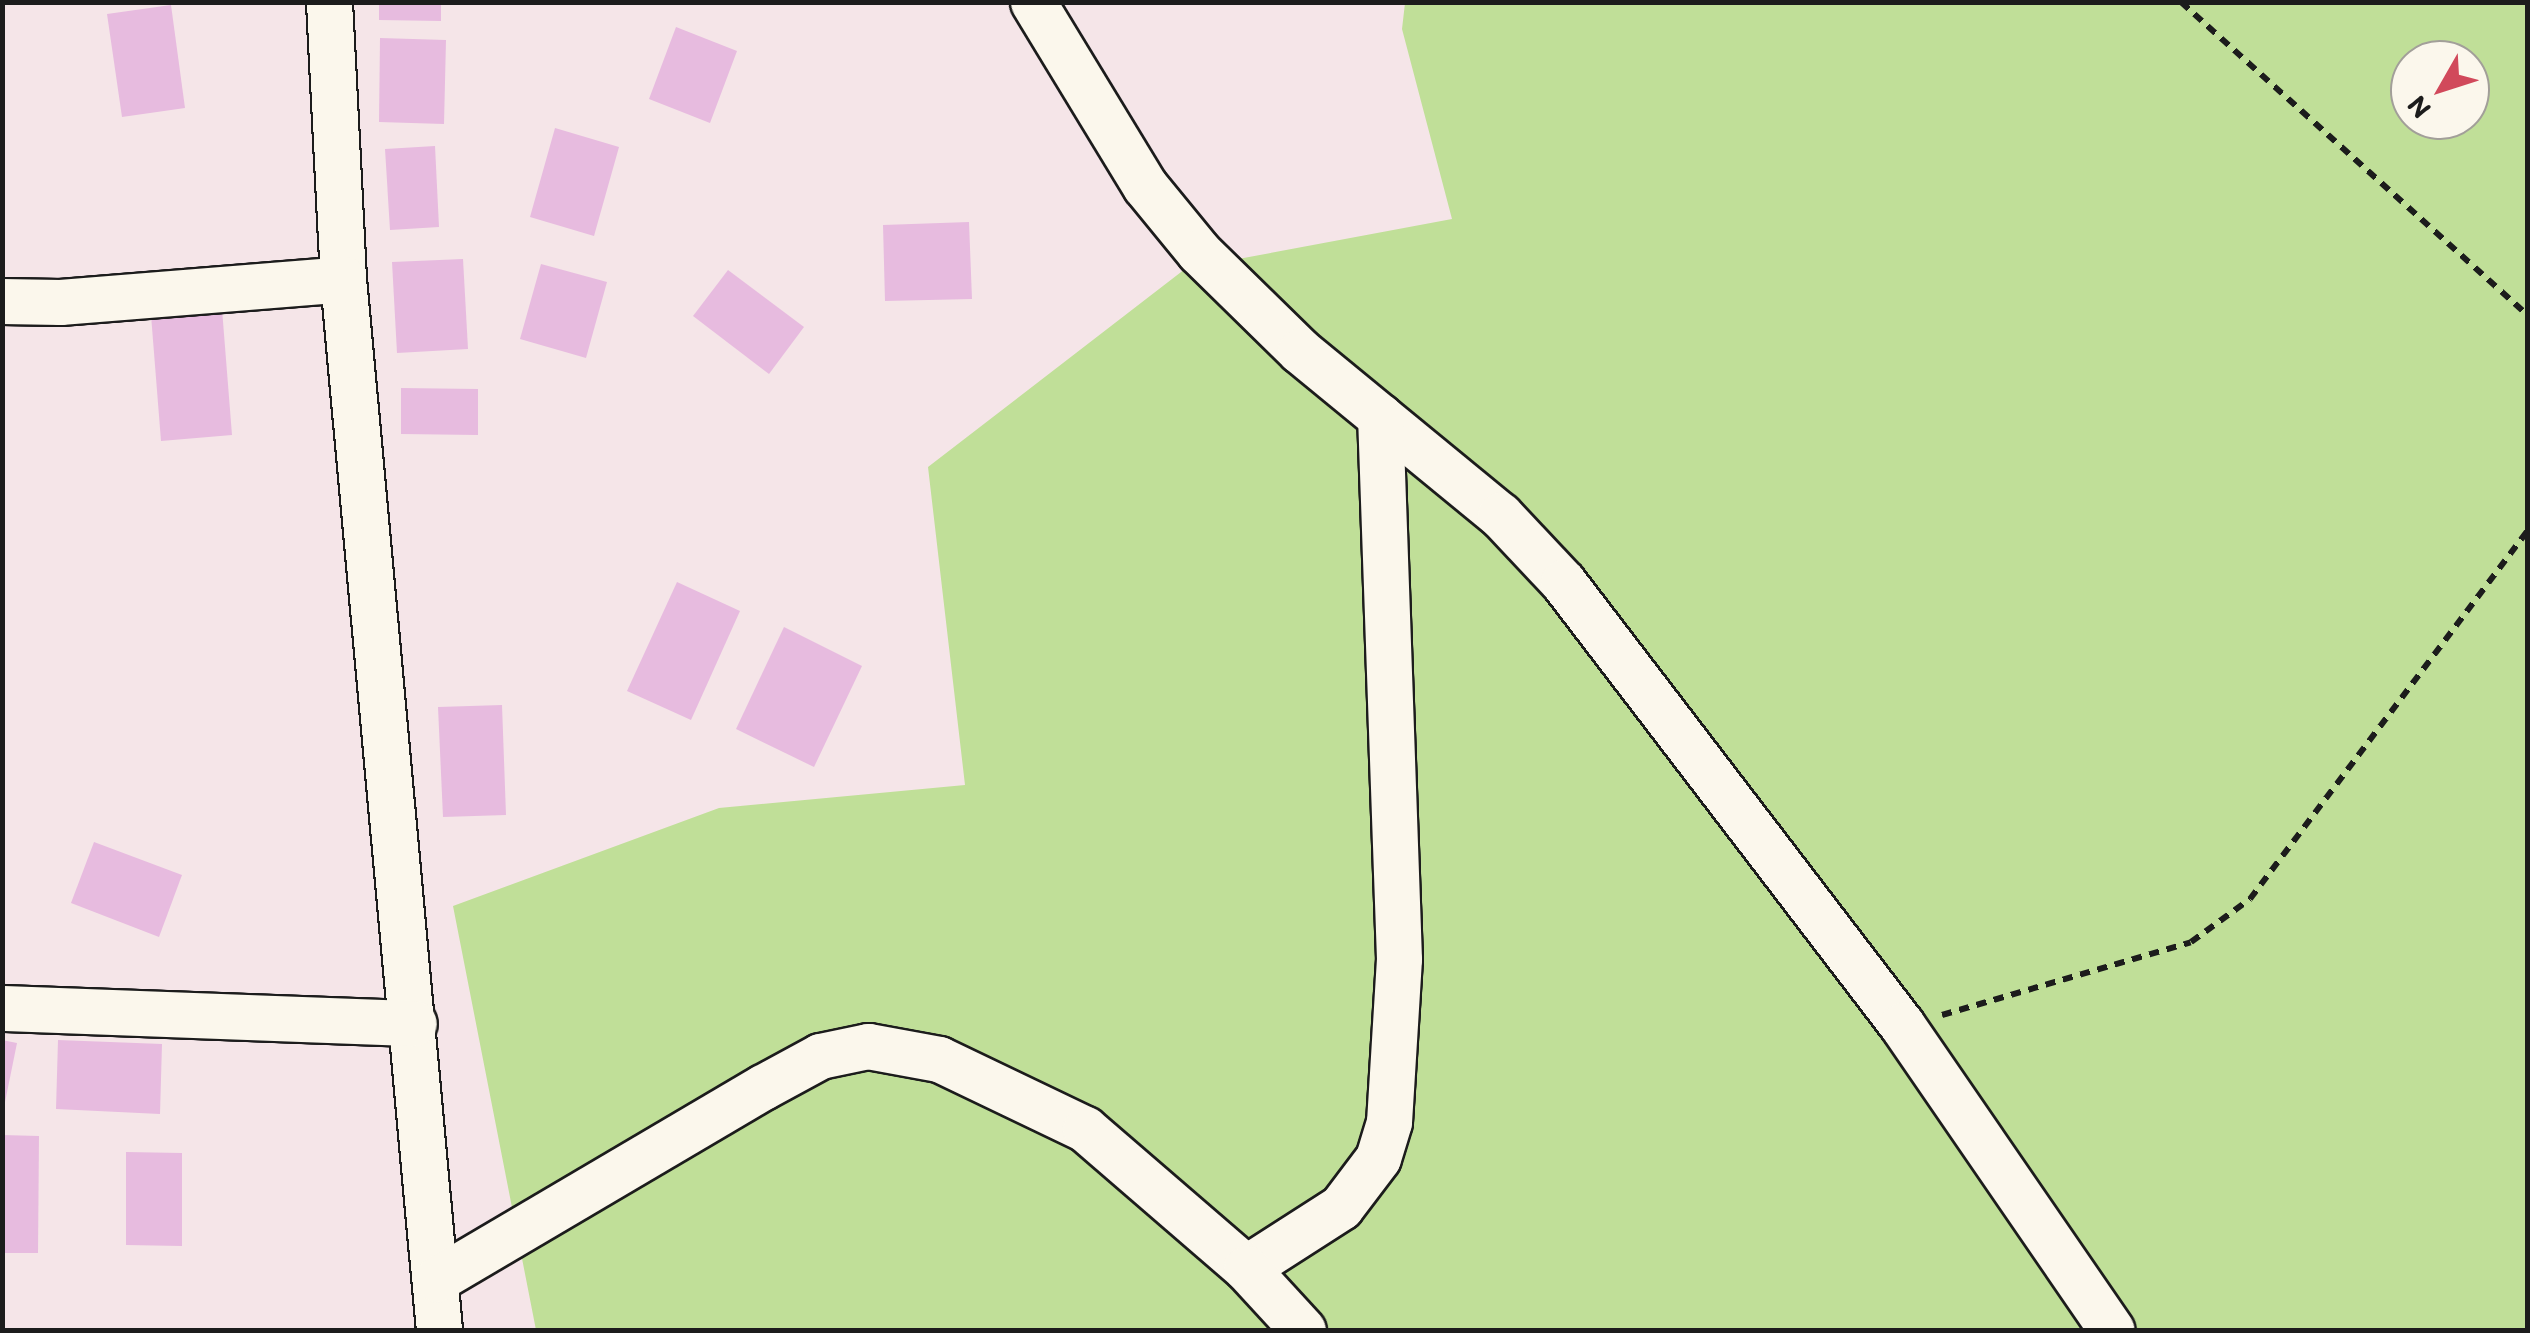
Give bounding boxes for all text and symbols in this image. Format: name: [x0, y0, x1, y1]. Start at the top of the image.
north arrow: [2390, 40, 2490, 140]
text: N: [2399, 90, 2437, 126]

